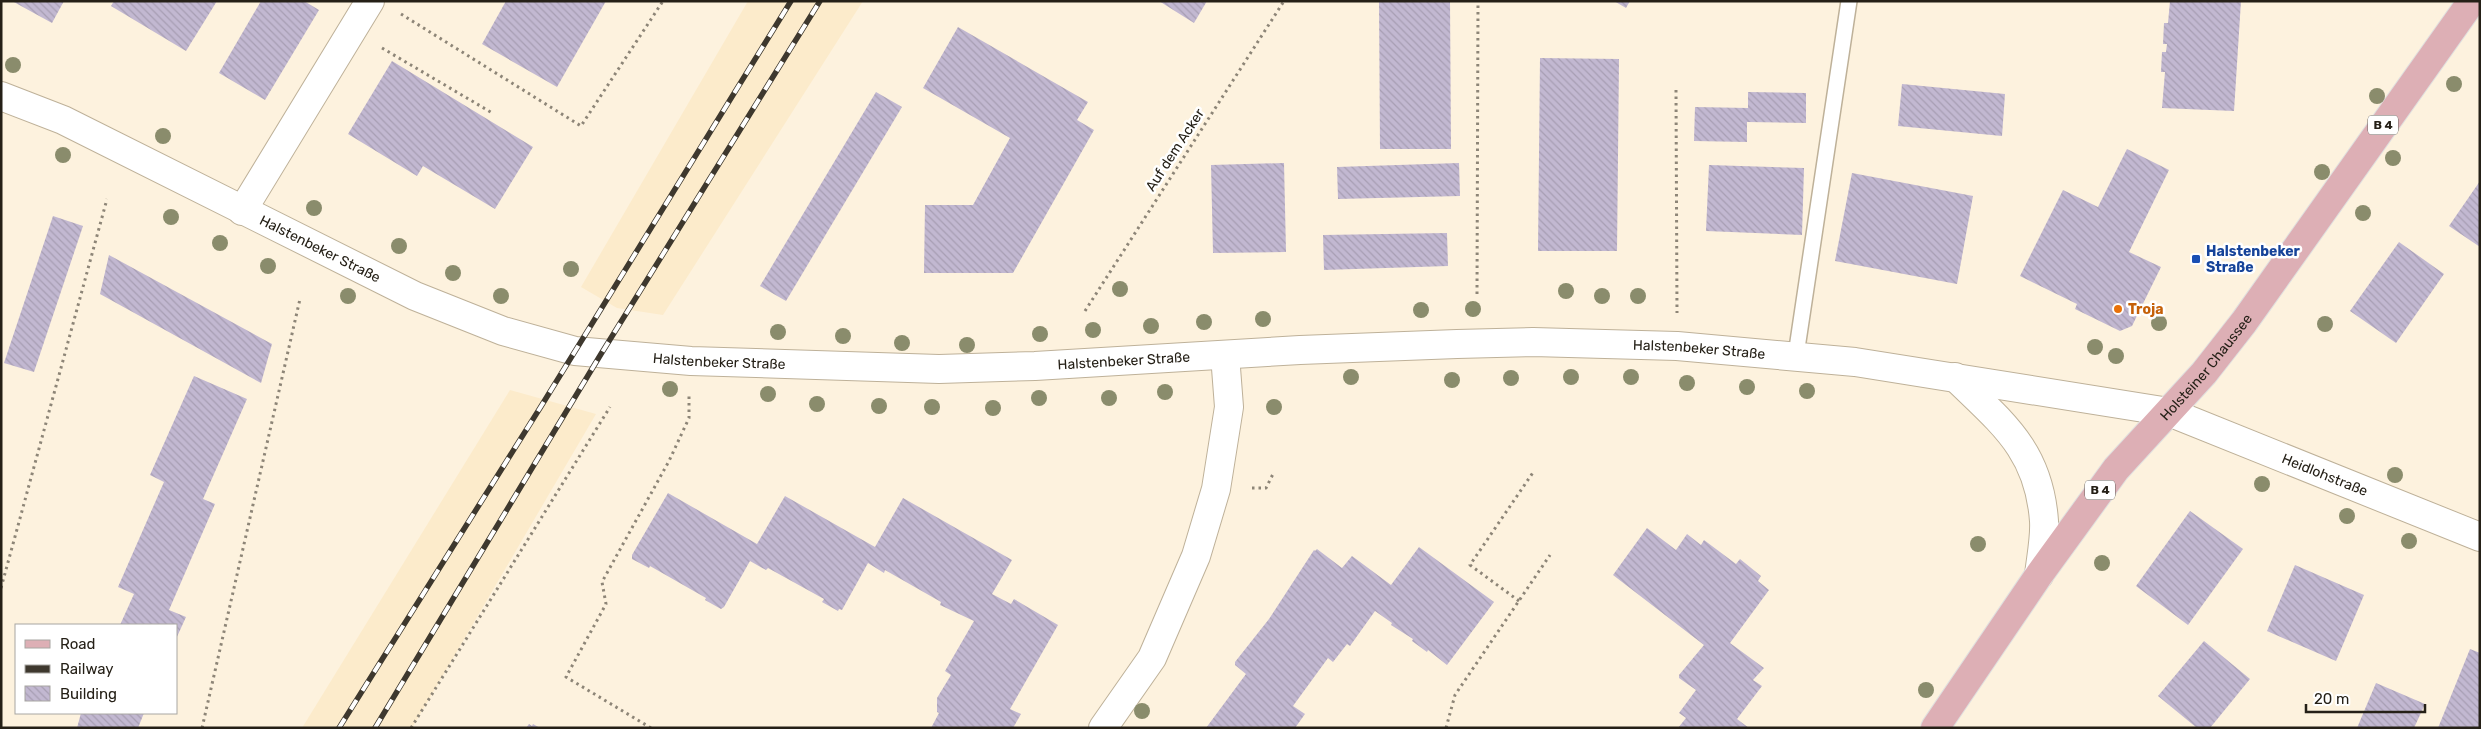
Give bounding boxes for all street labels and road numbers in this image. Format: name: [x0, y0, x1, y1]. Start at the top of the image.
street label: Auf dem Acker: [1142, 105, 1208, 194]
road number: B 4: [2368, 116, 2398, 134]
street label: Halstenbeker Straße: [257, 211, 383, 286]
street label: Holsteiner Chaussee: [2156, 310, 2256, 424]
street label: Halstenbeker Straße: [1633, 336, 1766, 362]
street label: Halstenbeker Straße: [1057, 348, 1191, 373]
street label: Halstenbeker Straße: [652, 349, 786, 373]
street label: Heidlohstraße: [2279, 450, 2371, 500]
road number: B 4: [2085, 480, 2115, 500]

